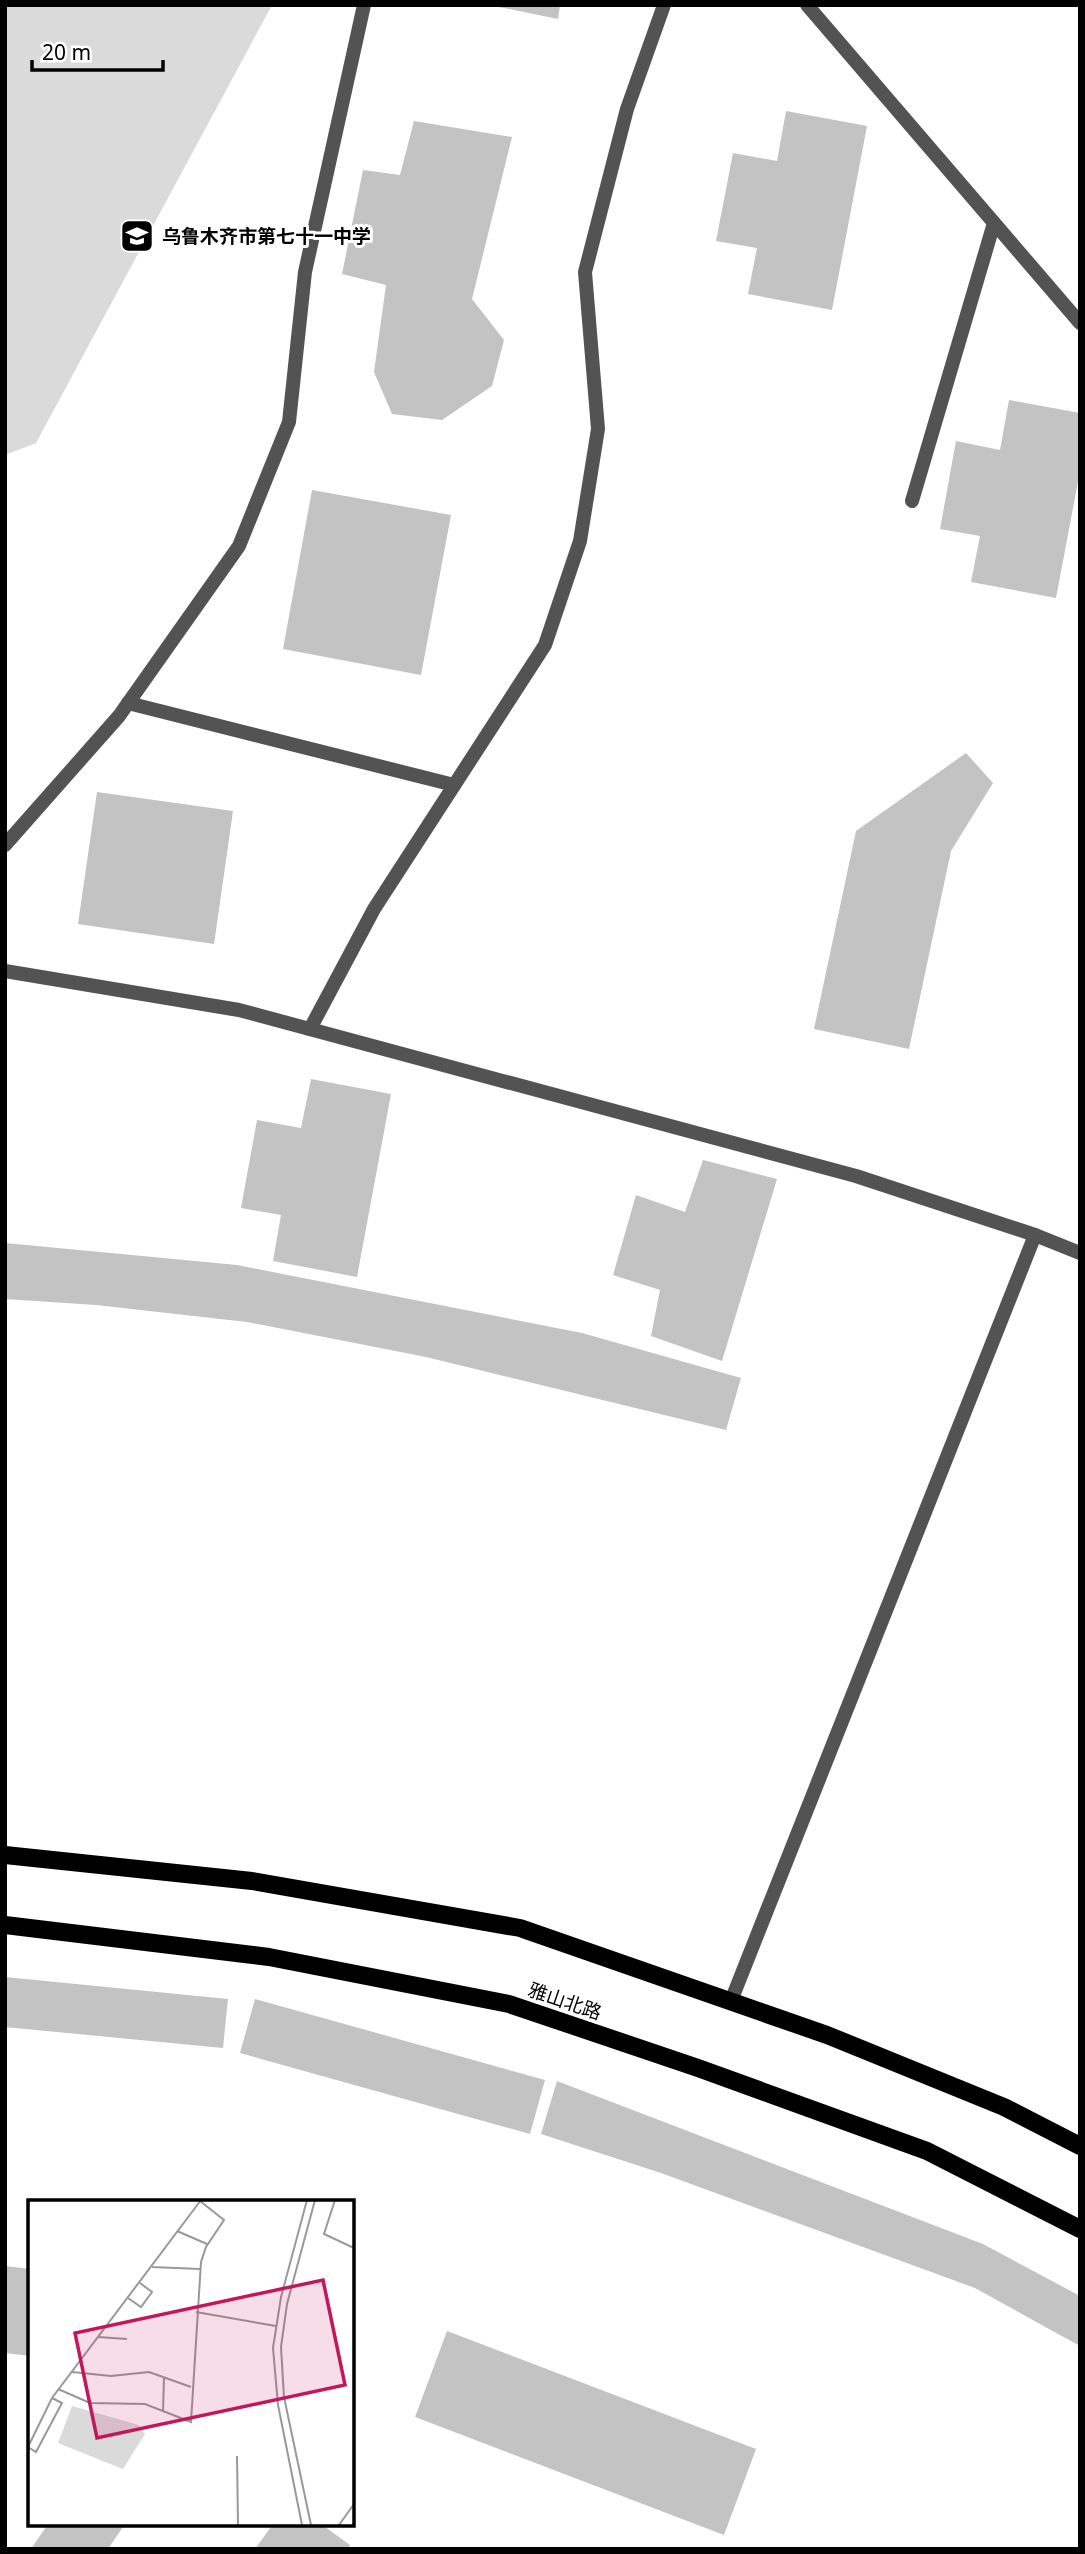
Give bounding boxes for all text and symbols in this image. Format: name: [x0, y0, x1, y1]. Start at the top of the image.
scale bar: [32, 28, 163, 72]
text: 20 m: [42, 38, 91, 66]
school or university icon: 乌鲁木齐市第七十一中学: [118, 217, 156, 255]
place label: 乌鲁木齐市第七十一中学: [162, 223, 371, 249]
street label: 雅山北路: [525, 1976, 605, 2026]
inset map: [28, 2200, 354, 2526]

